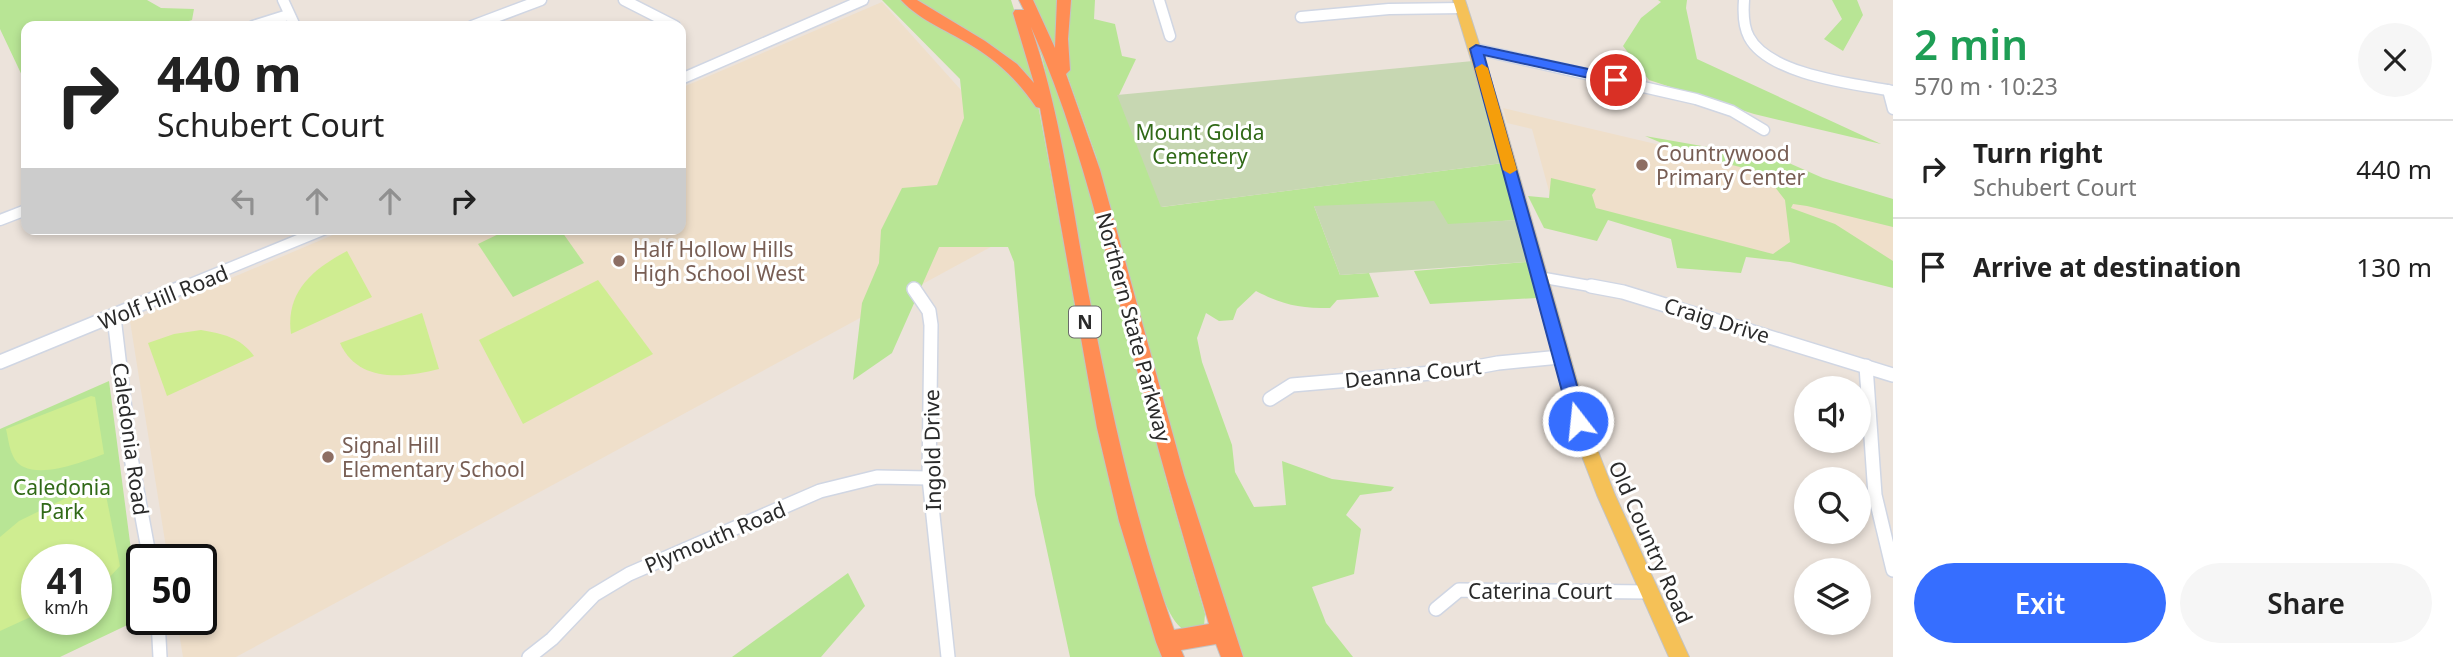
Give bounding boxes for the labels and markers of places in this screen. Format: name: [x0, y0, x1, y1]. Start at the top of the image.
pin: [1586, 50, 1646, 110]
place label: Countrywood Primary Center: [1656, 139, 1806, 191]
marker: Countrywood Primary Center: [1634, 157, 1650, 173]
place label: Half Hollow Hills High School West: [633, 235, 805, 287]
marker: Half Hollow Hills High School West: [611, 253, 627, 269]
place label: Signal Hill Elementary School: [342, 431, 525, 483]
marker: Signal Hill Elementary School: [320, 449, 336, 465]

